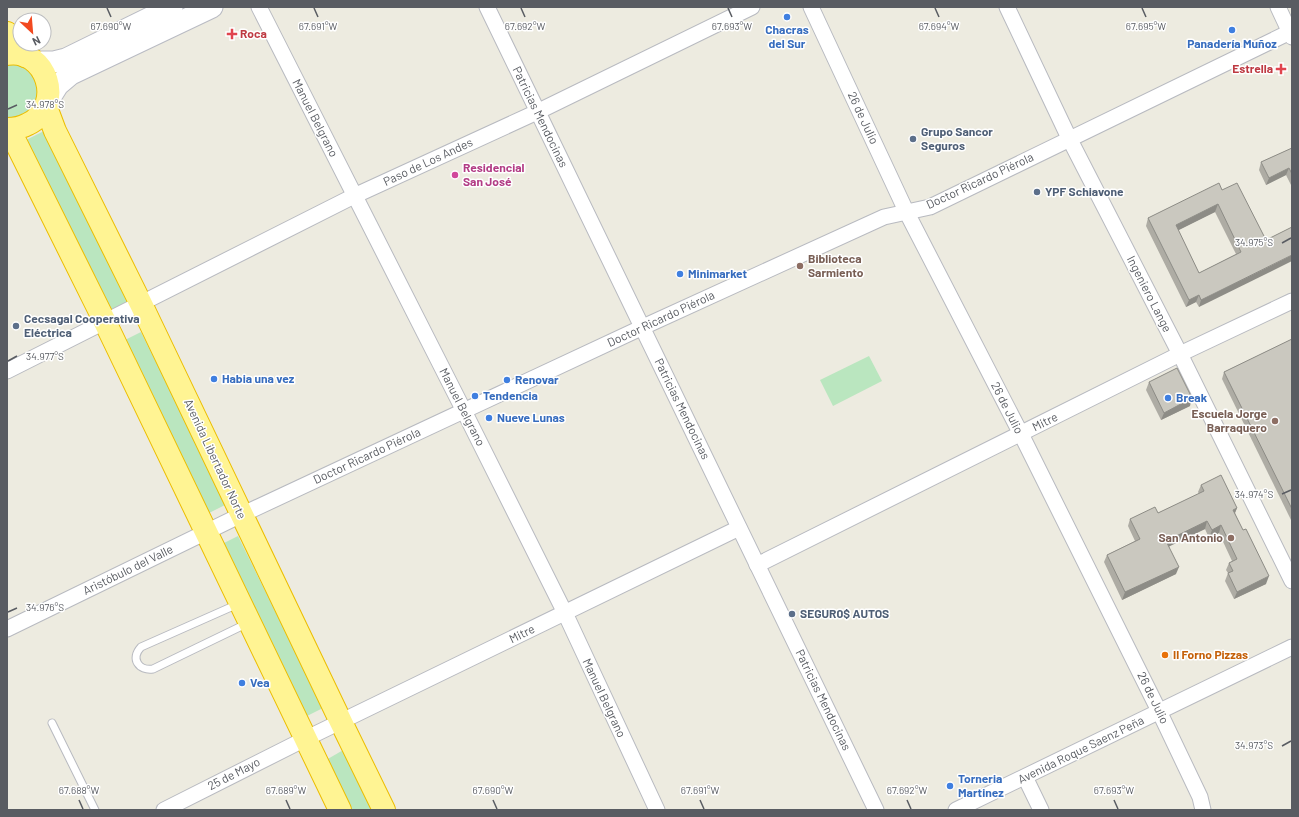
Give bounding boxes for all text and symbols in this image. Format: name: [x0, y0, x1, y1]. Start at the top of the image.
north arrow: [12, 12, 52, 52]
marker: Chacras del Sur: [782, 12, 792, 22]
text: 67.690°W: [91, 20, 132, 32]
text: 67.691°W: [299, 20, 337, 32]
text: 67.692°W: [505, 20, 545, 32]
text: 67.693°W: [712, 20, 752, 32]
text: 67.694°W: [919, 20, 960, 32]
text: 67.695°W: [1126, 20, 1166, 32]
place label: Chacras del Sur: [765, 22, 809, 50]
marker: Panadería Muñoz: [1227, 25, 1237, 35]
place label: Roca: [240, 26, 267, 40]
marker: Roca: [227, 29, 237, 39]
text: N: [30, 34, 43, 49]
place label: Panadería Muñoz: [1187, 36, 1277, 50]
place label: Estrella: [1232, 61, 1273, 75]
street label: Patricias Mendocinas: [510, 64, 572, 170]
marker: Estrella: [1276, 64, 1286, 74]
street label: Manuel Belgrano: [290, 76, 342, 159]
street label: 26 de Julio: [846, 89, 882, 146]
text: 34.978°S: [26, 98, 64, 110]
place label: Grupo Sancor Seguros: [921, 124, 993, 152]
street label: Paso de Los Andes: [381, 134, 475, 188]
marker: Grupo Sancor Seguros: [908, 134, 918, 144]
street label: Doctor Ricardo Piérola: [924, 149, 1035, 211]
place label: Residencial San José: [463, 160, 525, 188]
marker: Residencial San José: [450, 170, 460, 180]
place label: YPF Schiavone: [1045, 184, 1124, 198]
marker: YPF Schiavone: [1032, 187, 1042, 197]
text: 34.975°S: [1235, 236, 1273, 248]
place label: Biblioteca Sarmiento: [808, 251, 864, 279]
street label: Ingeniero Lange: [1125, 253, 1175, 334]
marker: Biblioteca Sarmiento: [795, 261, 805, 271]
place label: Minimarket: [688, 266, 747, 280]
marker: Minimarket: [675, 269, 685, 279]
street label: Doctor Ricardo Piérola: [605, 287, 716, 349]
place label: Cecsagal Cooperativa Eléctrica: [24, 311, 140, 339]
marker: Cecsagal Cooperativa Eléctrica: [11, 321, 21, 331]
text: 34.977°S: [26, 350, 64, 362]
street label: Patricias Mendocinas: [652, 356, 714, 462]
street label: Manuel Belgrano: [437, 365, 489, 448]
place label: Habia una vez: [222, 371, 295, 385]
place label: Renovar: [515, 372, 559, 386]
marker: Habia una vez: [209, 374, 219, 384]
marker: Renovar: [502, 375, 512, 385]
street label: 26 de Julio: [989, 379, 1027, 436]
place label: Tendencia: [483, 388, 538, 402]
place label: Break: [1176, 390, 1208, 404]
marker: Tendencia: [470, 391, 480, 401]
marker: Break: [1163, 393, 1173, 403]
street label: Avenida Libertador Norte: [182, 396, 250, 521]
place label: Escuela Jorge Barraquero: [1192, 406, 1267, 434]
street label: Mitre: [1029, 409, 1060, 433]
place label: Nueve Lunas: [497, 410, 565, 424]
marker: Nueve Lunas: [484, 413, 494, 423]
marker: Escuela Jorge Barraquero: [1270, 416, 1280, 426]
street label: Doctor Ricardo Piérola: [311, 424, 422, 486]
text: 34.974°S: [1235, 488, 1273, 500]
place label: San Antonio: [1159, 530, 1223, 544]
marker: San Antonio: [1226, 533, 1236, 543]
street label: Aristóbulo del Valle: [80, 541, 175, 597]
text: 34.976°S: [26, 601, 64, 613]
place label: SEGUR0$ AUTOS: [800, 606, 889, 620]
marker: SEGUR0$ AUTOS: [787, 609, 797, 619]
street label: Mitre: [506, 621, 537, 645]
street label: Patricias Mendocinas: [793, 647, 855, 753]
place label: Il Forno Pizzas: [1173, 647, 1248, 661]
marker: Il Forno Pizzas: [1160, 650, 1170, 660]
street label: Manuel Belgrano: [580, 656, 629, 739]
street label: 26 de Julio: [1135, 669, 1172, 726]
place label: Vea: [250, 675, 270, 689]
marker: Vea: [237, 678, 247, 688]
street label: Avenida Roque Saenz Peña: [1015, 712, 1146, 786]
text: 34.973°S: [1235, 739, 1273, 751]
street label: 25 de Mayo: [205, 754, 262, 792]
place label: Torneria Martinez: [958, 771, 1004, 799]
marker: Torneria Martinez: [945, 781, 955, 791]
text: 67.688°W: [59, 784, 99, 796]
text: 67.689°W: [266, 784, 306, 796]
text: 67.690°W: [473, 784, 514, 796]
text: 67.691°W: [681, 784, 719, 796]
text: 67.692°W: [887, 784, 927, 796]
text: 67.693°W: [1094, 784, 1134, 796]

